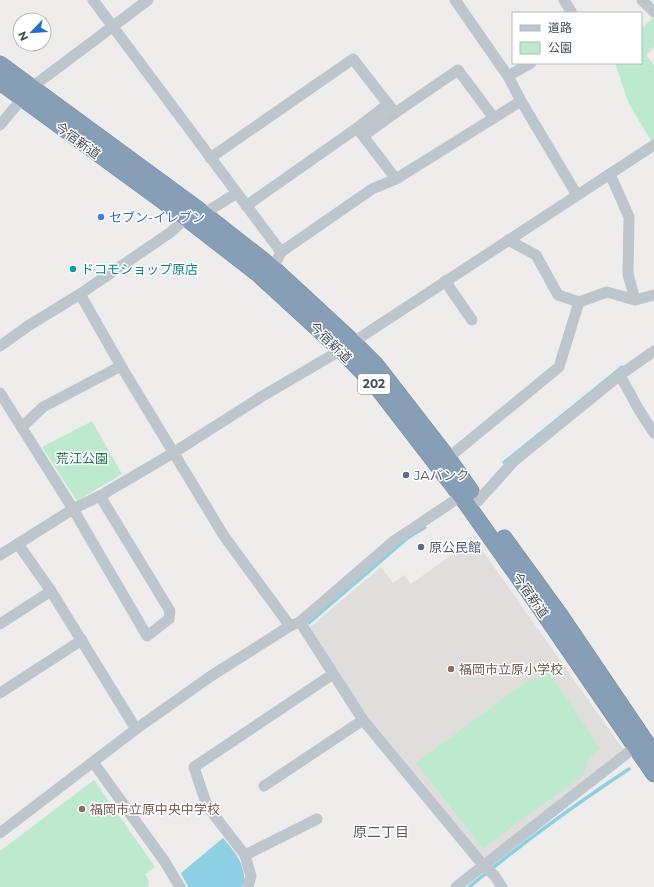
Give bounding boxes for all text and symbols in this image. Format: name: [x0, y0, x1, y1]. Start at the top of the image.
north arrow: [12, 12, 52, 52]
legend: [512, 12, 642, 64]
text: 道路: [548, 20, 572, 35]
text: N: [15, 29, 31, 43]
text: 公園: [548, 40, 572, 55]
street label: 今宿新道: [52, 118, 104, 162]
place label: セブン-イレブン: [109, 209, 205, 225]
marker: セブン-イレブン: [96, 212, 106, 222]
place label: ドコモショップ原店: [81, 261, 198, 277]
marker: ドコモショップ原店: [68, 264, 78, 274]
street label: 今宿新道: [307, 318, 355, 366]
road number: 202: [358, 374, 390, 394]
park label: 荒江公園: [56, 450, 108, 466]
place label: JAバンク: [413, 467, 469, 483]
marker: JAバンク: [401, 470, 411, 480]
place label: 原公民館: [429, 539, 481, 555]
marker: 原公民館: [416, 542, 426, 552]
street label: 今宿新道: [510, 569, 552, 621]
place label: 福岡市立原小学校: [459, 661, 563, 677]
marker: 福岡市立原小学校: [446, 664, 456, 674]
place label: 福岡市立原中央中学校: [90, 801, 220, 817]
marker: 福岡市立原中央中学校: [77, 804, 87, 814]
district label: 原二丁目: [353, 823, 409, 841]

